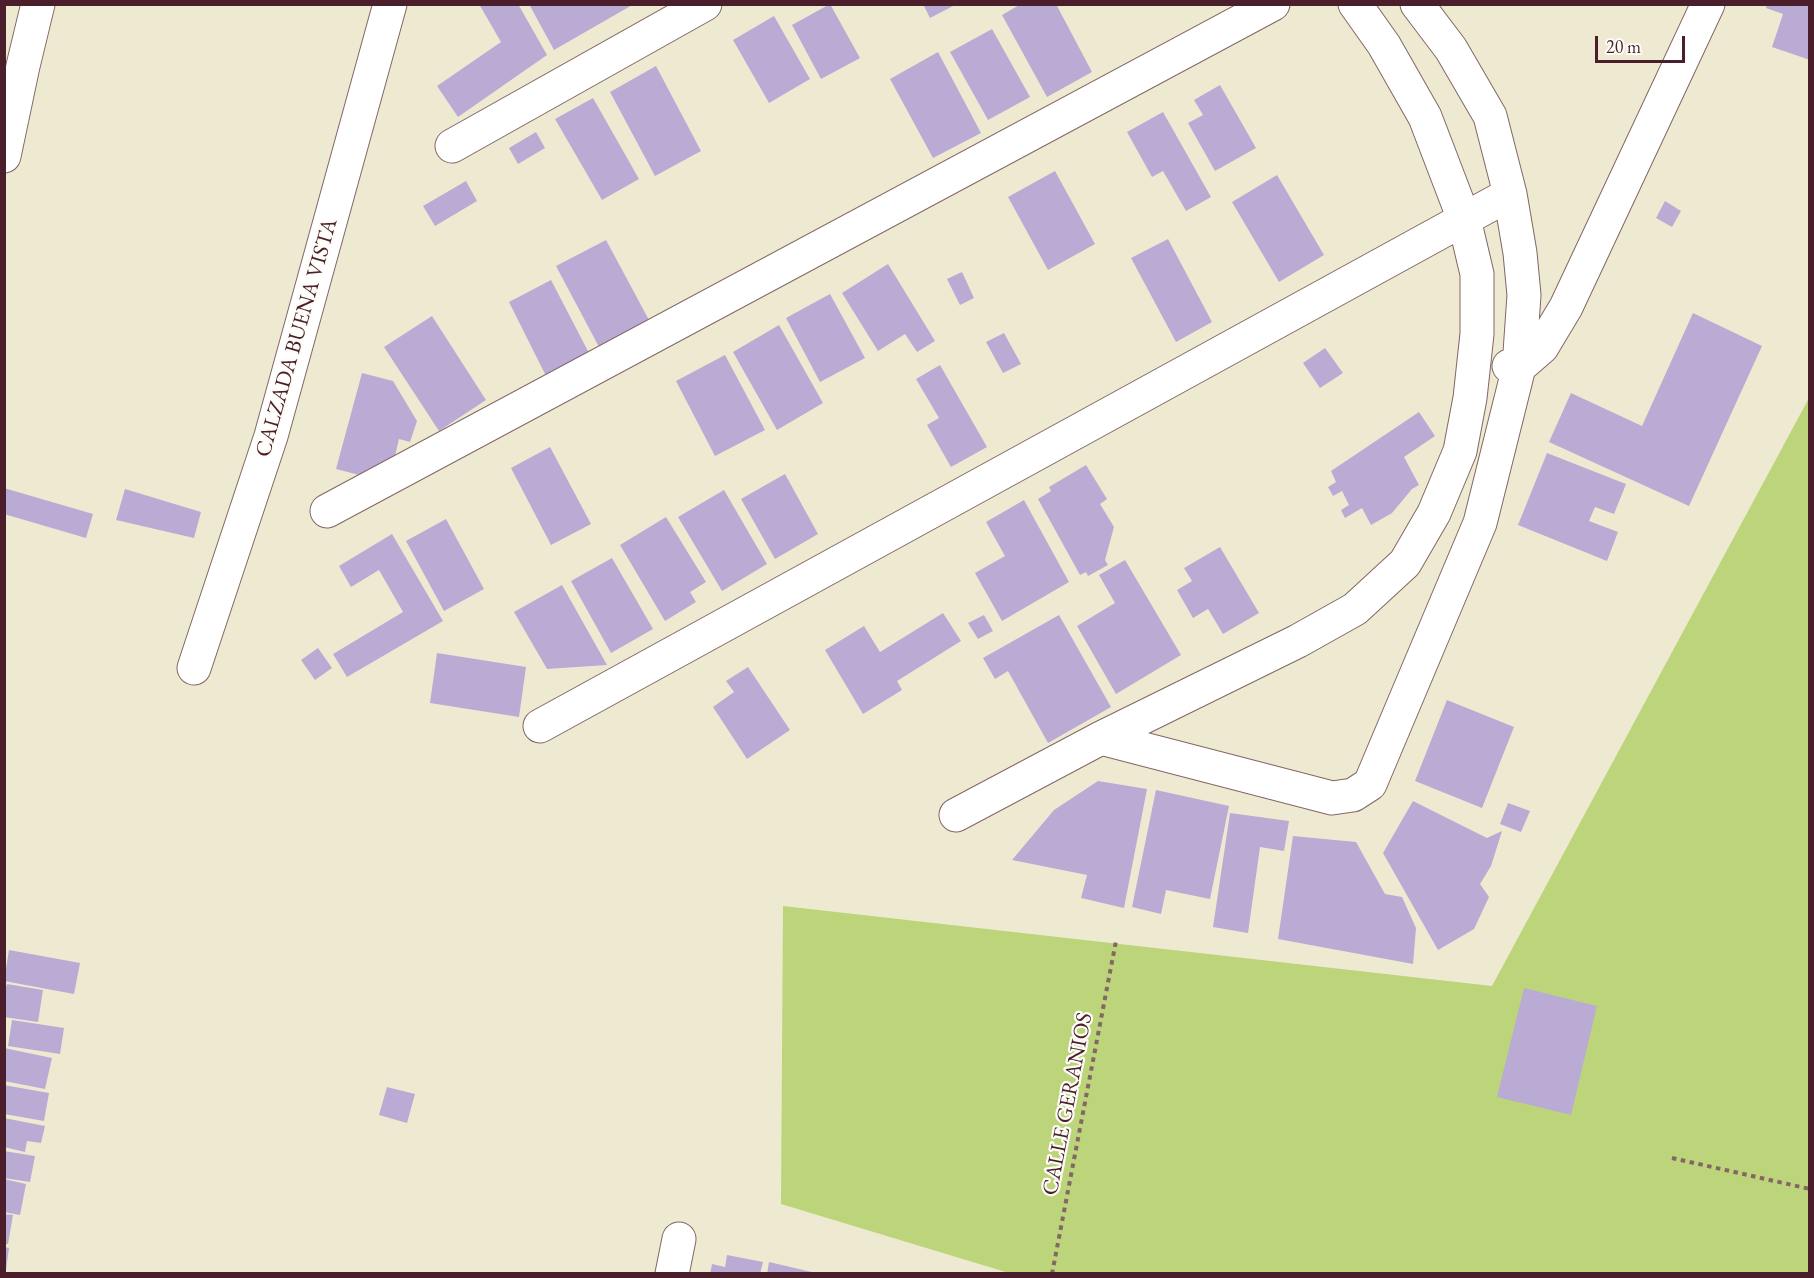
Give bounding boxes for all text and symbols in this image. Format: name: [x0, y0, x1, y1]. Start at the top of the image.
scale bar: [1598, 24, 1688, 62]
text: 20 m: [1606, 35, 1641, 58]
street label: CALZADA BUENA VISTA: [250, 216, 344, 460]
street label: CALLE GERANIOS: [1037, 1010, 1099, 1198]

